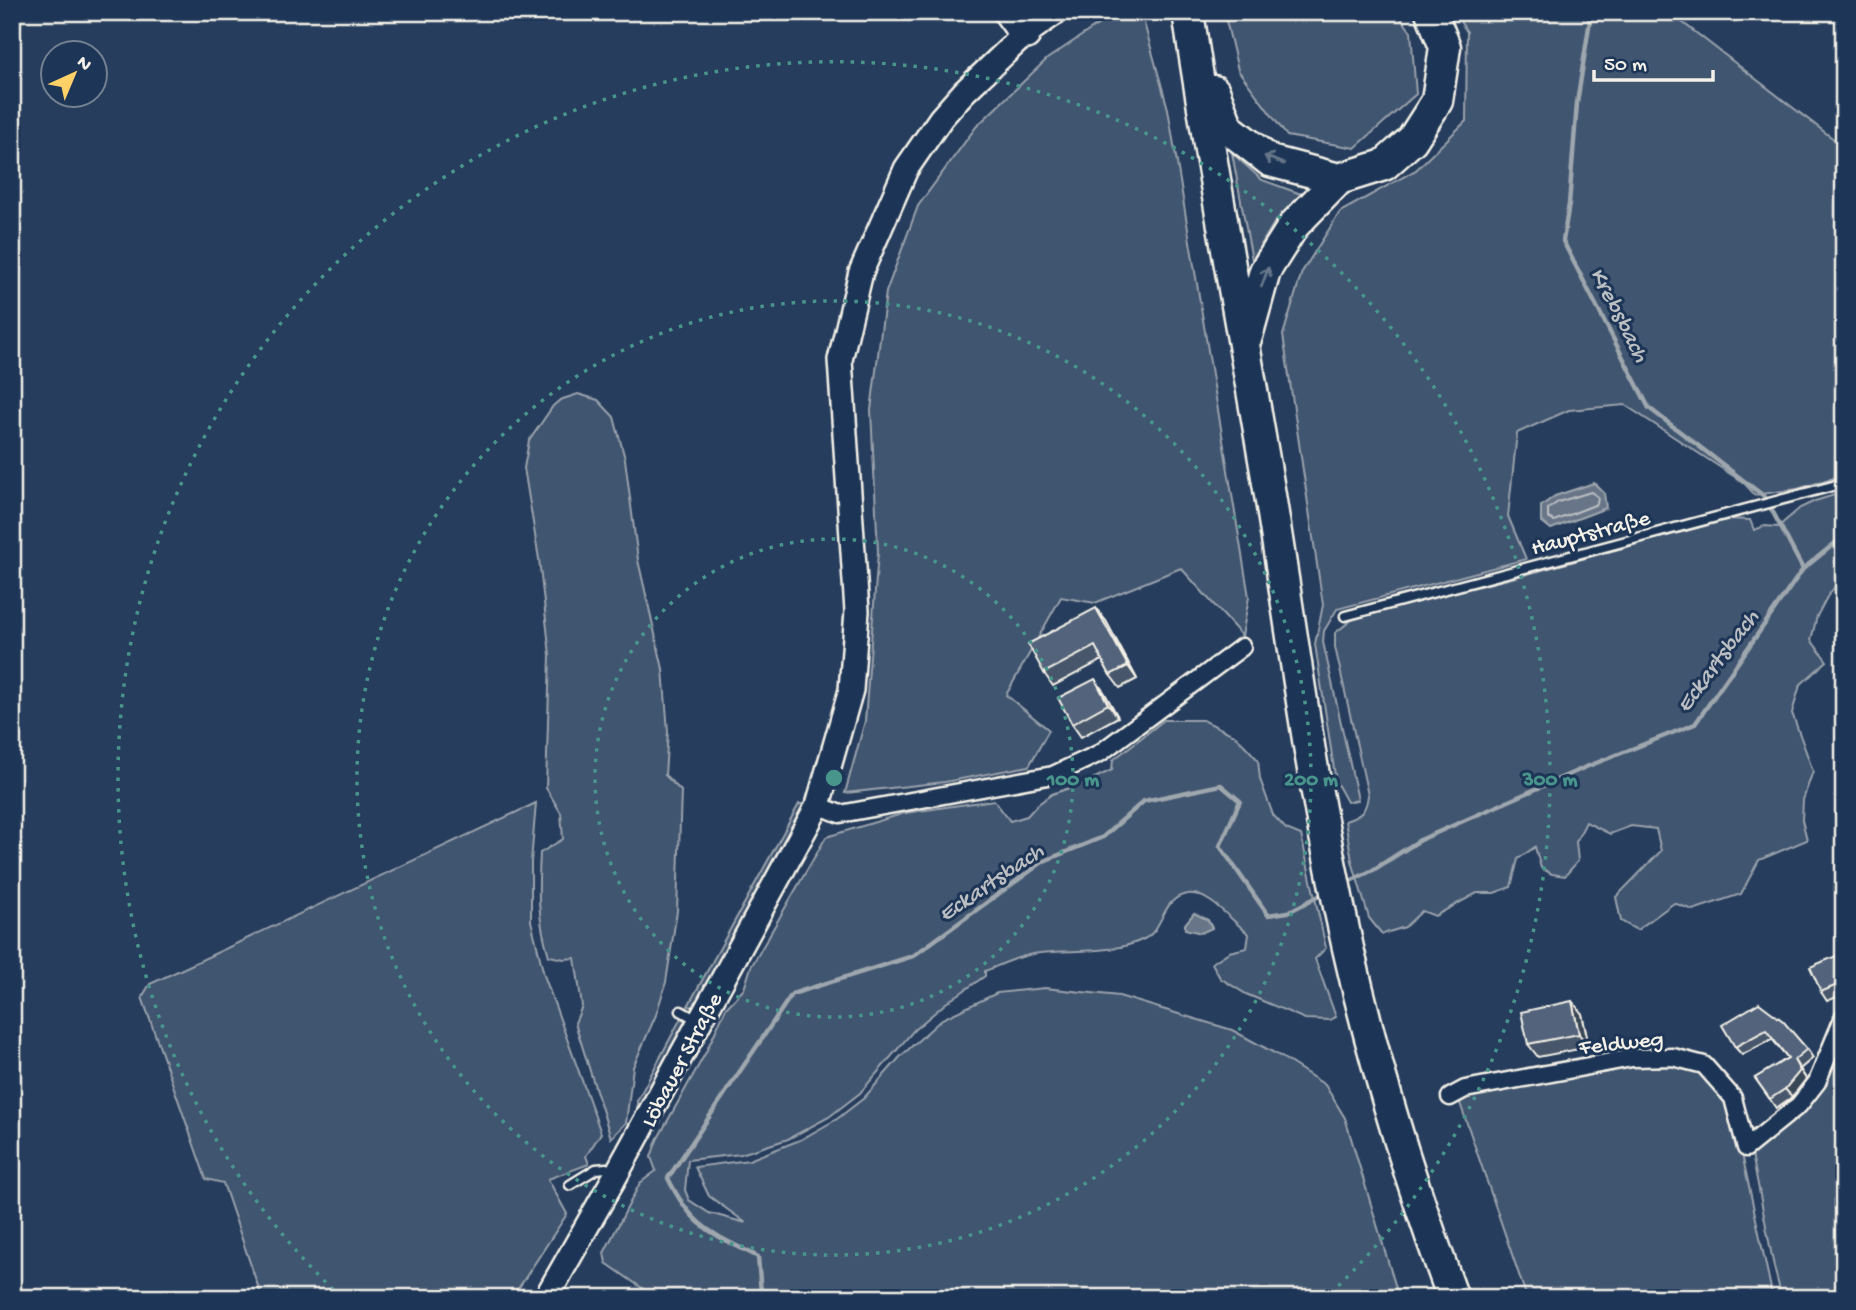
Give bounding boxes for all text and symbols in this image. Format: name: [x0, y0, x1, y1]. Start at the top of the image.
north arrow: [38, 38, 108, 108]
scale bar: [1594, 38, 1713, 82]
text: N: [71, 52, 96, 77]
text: 50 m: [1604, 54, 1647, 79]
one-way arrow: [1264, 153, 1285, 166]
water label: Krebsbach: [1582, 263, 1655, 369]
one-way arrow: [1260, 266, 1272, 288]
street label: Hauptstraße: [1528, 505, 1654, 563]
water label: Eckartsbach: [1671, 604, 1768, 719]
centre of rings: [822, 766, 846, 790]
text: 100 m: [1046, 769, 1099, 794]
text: 200 m: [1284, 769, 1338, 794]
text: 300 m: [1522, 769, 1577, 794]
water label: Eckartsbach: [934, 837, 1051, 930]
street label: Löbauer Straße: [636, 988, 730, 1132]
street label: Feldweg: [1577, 1027, 1665, 1062]

